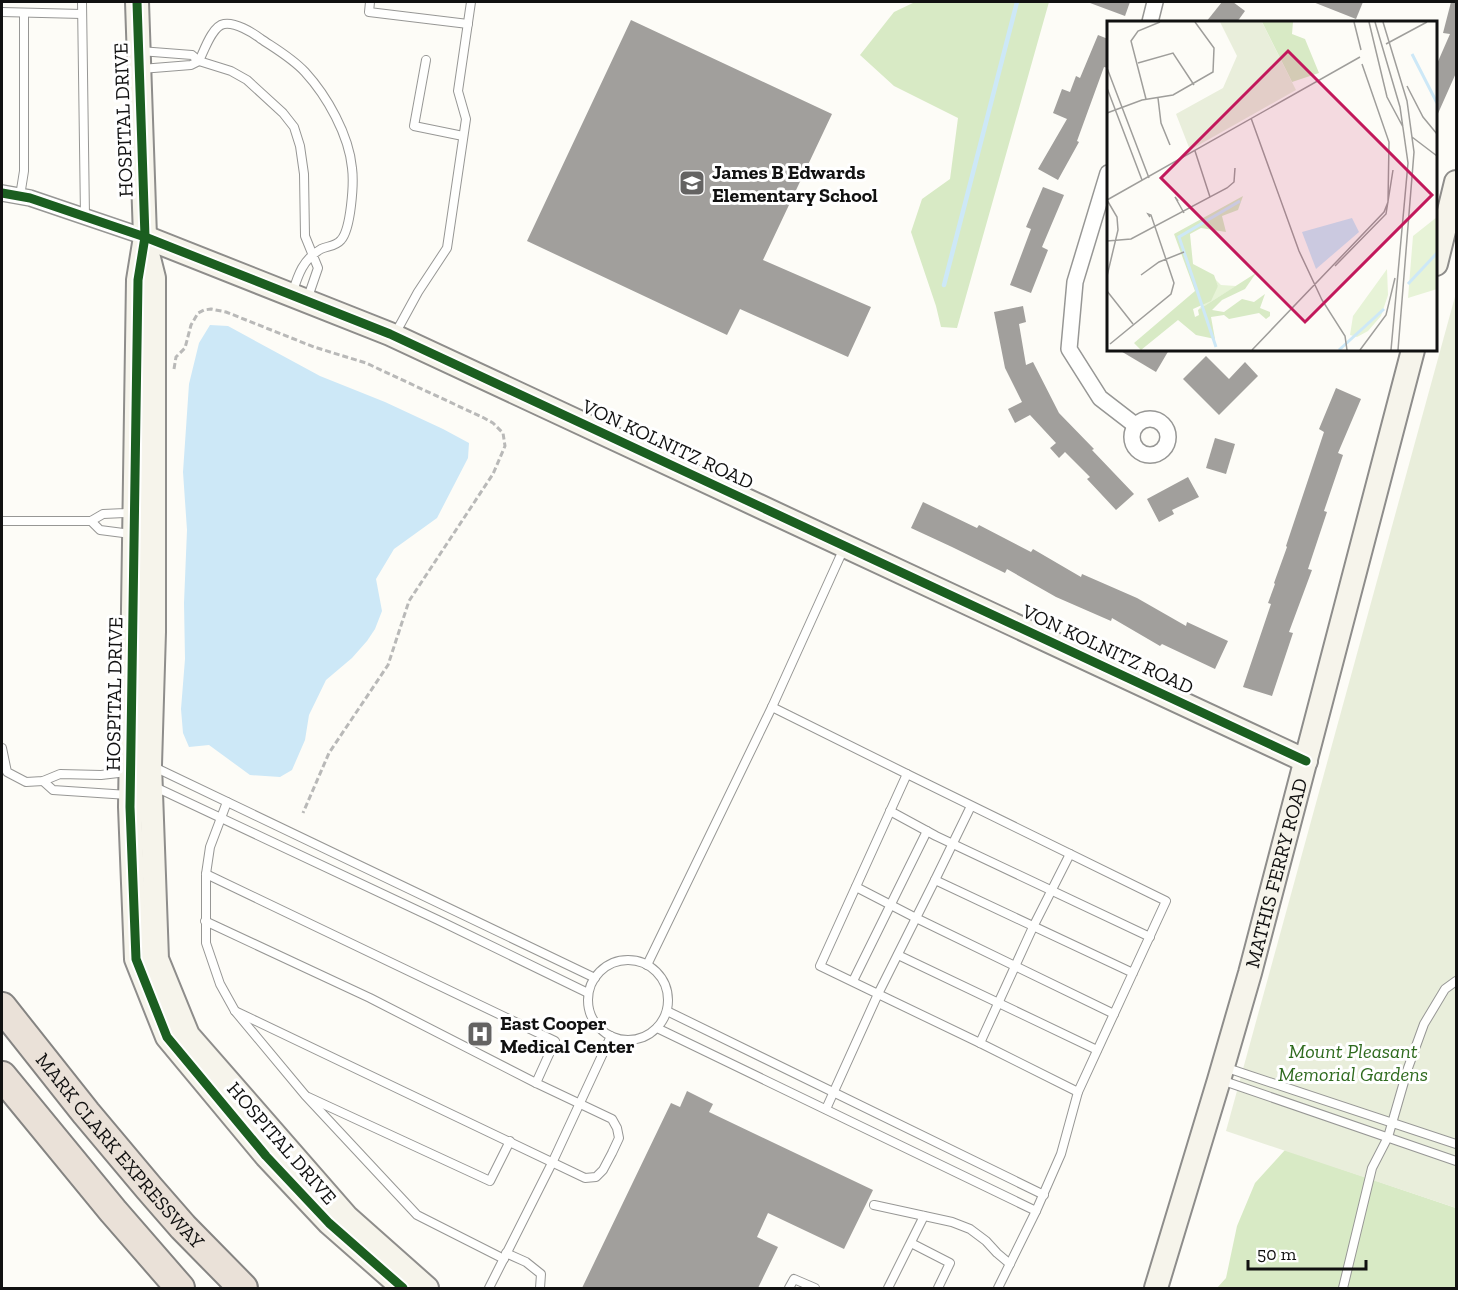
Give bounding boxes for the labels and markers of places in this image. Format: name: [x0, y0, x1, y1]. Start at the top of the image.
place label: James B Edwards Elementary School: [712, 160, 878, 207]
school or university icon: James B Edwards Elementary School: [677, 168, 707, 198]
place label: East Cooper Medical Center: [500, 1011, 635, 1058]
hospital icon: East Cooper Medical Center: [465, 1019, 495, 1049]

